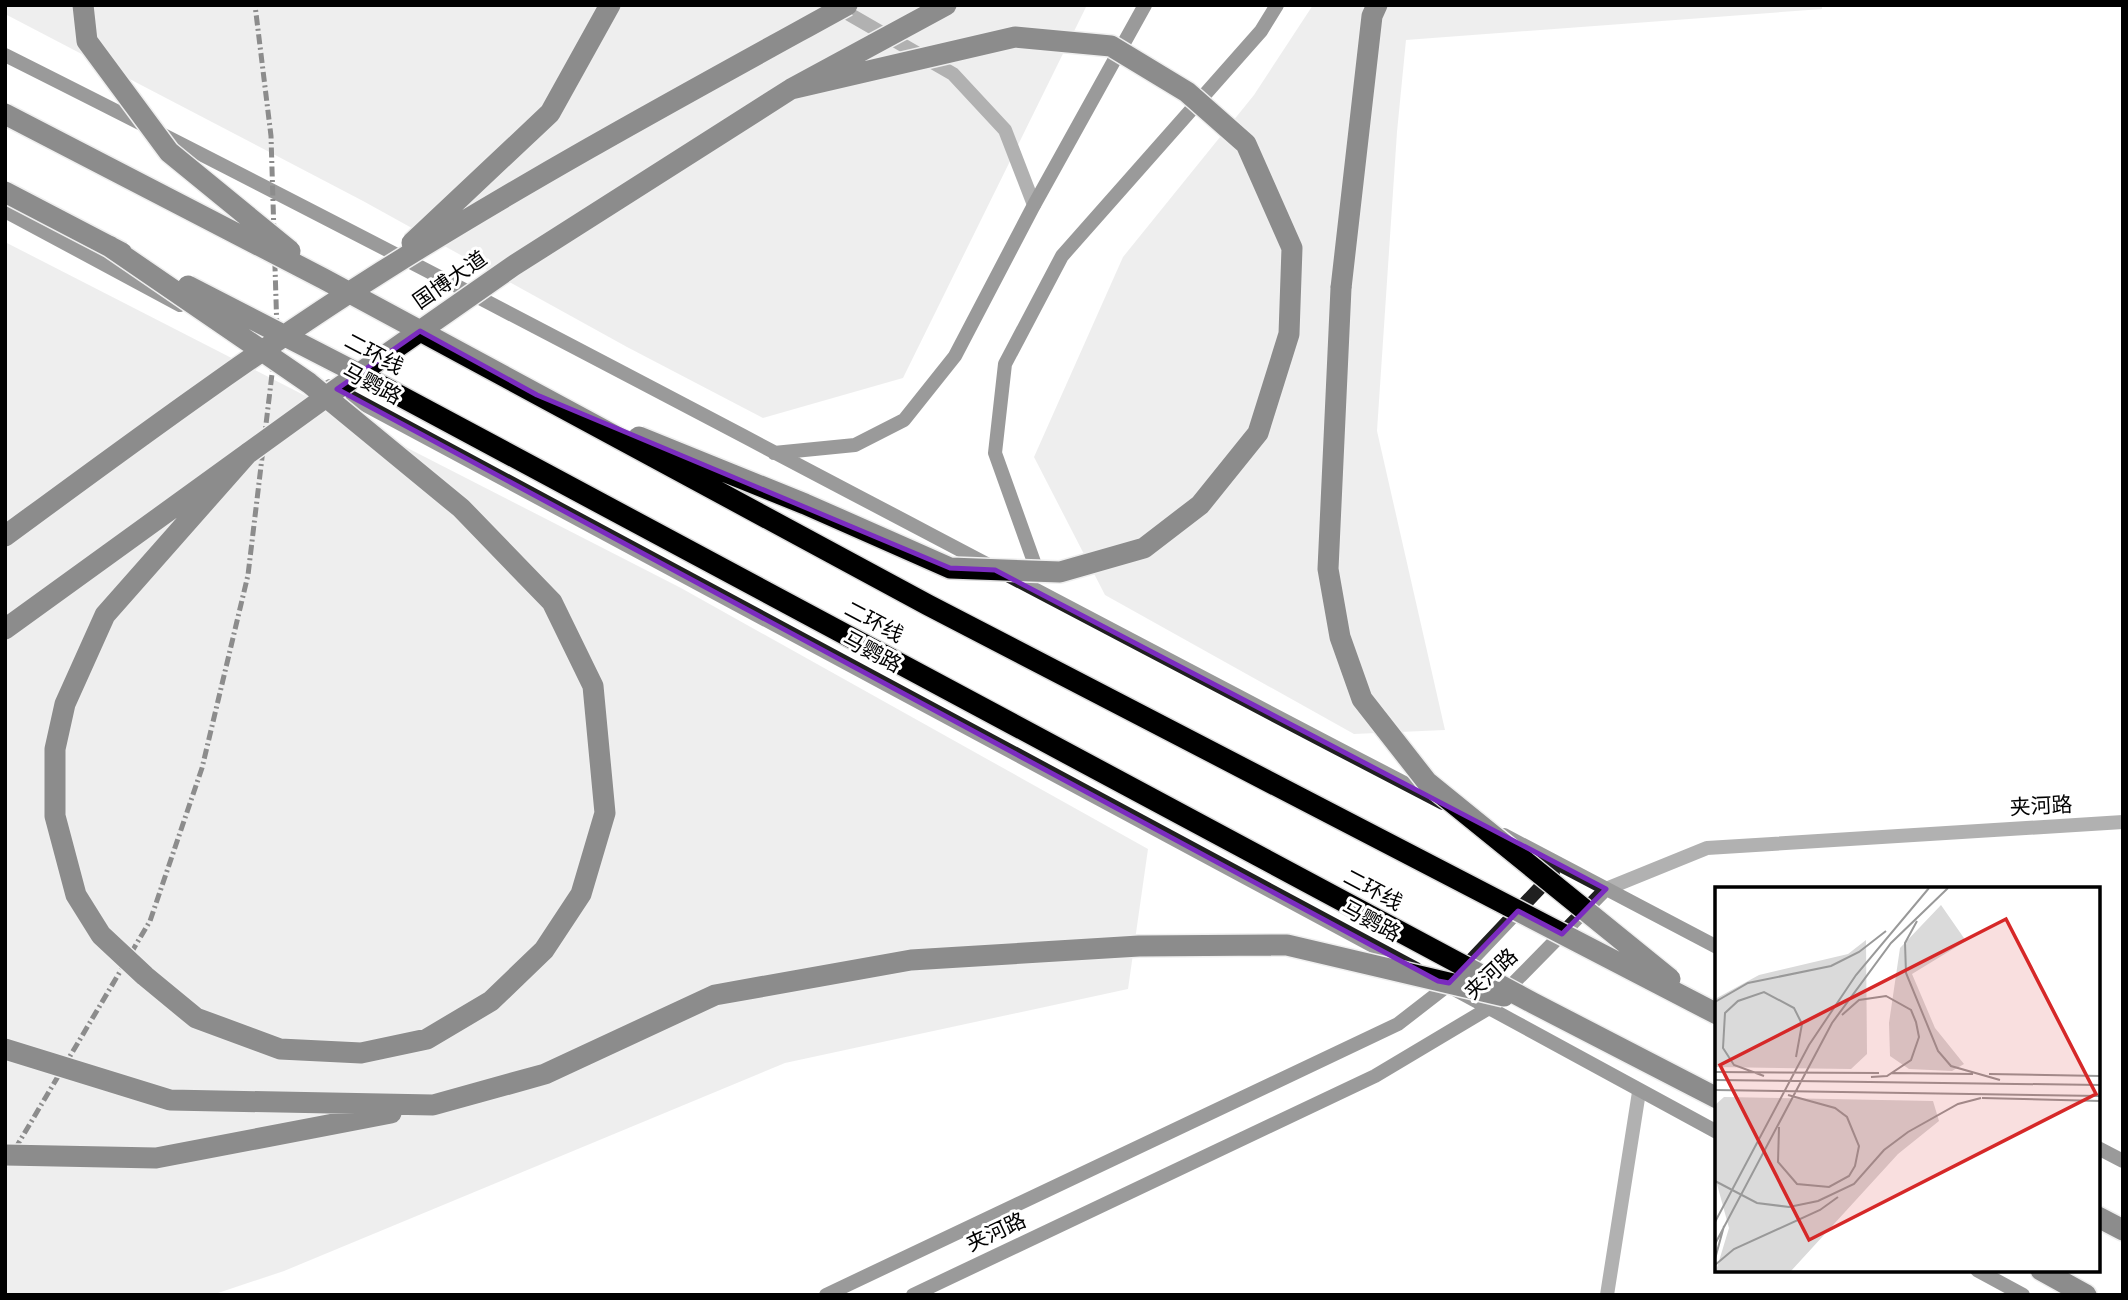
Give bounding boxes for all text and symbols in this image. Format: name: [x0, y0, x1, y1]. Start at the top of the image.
street label: 国博大道: [409, 246, 491, 314]
street label: 二环线: [341, 329, 407, 379]
street label: 马鹦路: [339, 359, 405, 409]
street label: 二环线: [841, 597, 907, 647]
street label: 马鹦路: [839, 627, 905, 677]
street label: 夹河路: [2009, 792, 2073, 820]
street label: 二环线: [1340, 865, 1406, 915]
inset map: [1715, 887, 2100, 1272]
street label: 马鹦路: [1338, 896, 1404, 946]
street label: 夹河路: [1460, 944, 1522, 1004]
street label: 夹河路: [962, 1208, 1030, 1256]

